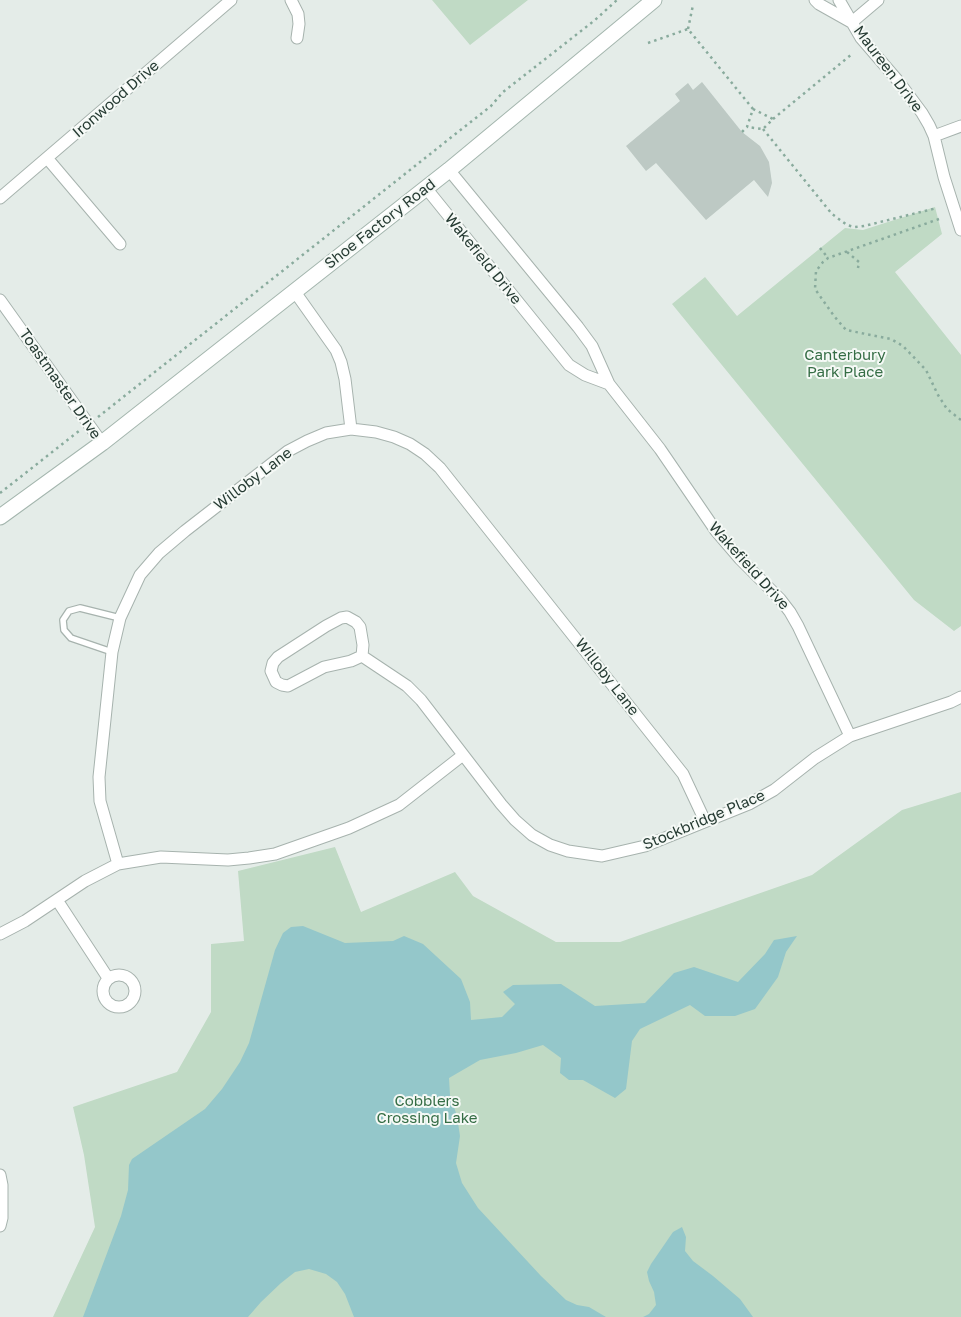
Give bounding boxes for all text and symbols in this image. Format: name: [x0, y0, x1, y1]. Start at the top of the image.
street label: Maureen Drive: [850, 22, 926, 116]
street label: Ironwood Drive: [69, 57, 163, 141]
street label: Shoe Factory Road: [321, 175, 439, 273]
street label: Wakefield Drive: [441, 210, 525, 308]
street label: Toastmaster Drive: [15, 325, 105, 443]
park label: Canterbury Park Place: [804, 346, 886, 381]
street label: Willoby Lane: [210, 444, 296, 514]
street label: Wakefield Drive: [705, 518, 793, 614]
street label: Willoby Lane: [571, 635, 643, 719]
street label: Stockbridge Place: [640, 786, 768, 854]
park label: Cobblers Crossing Lake: [376, 1092, 478, 1127]

